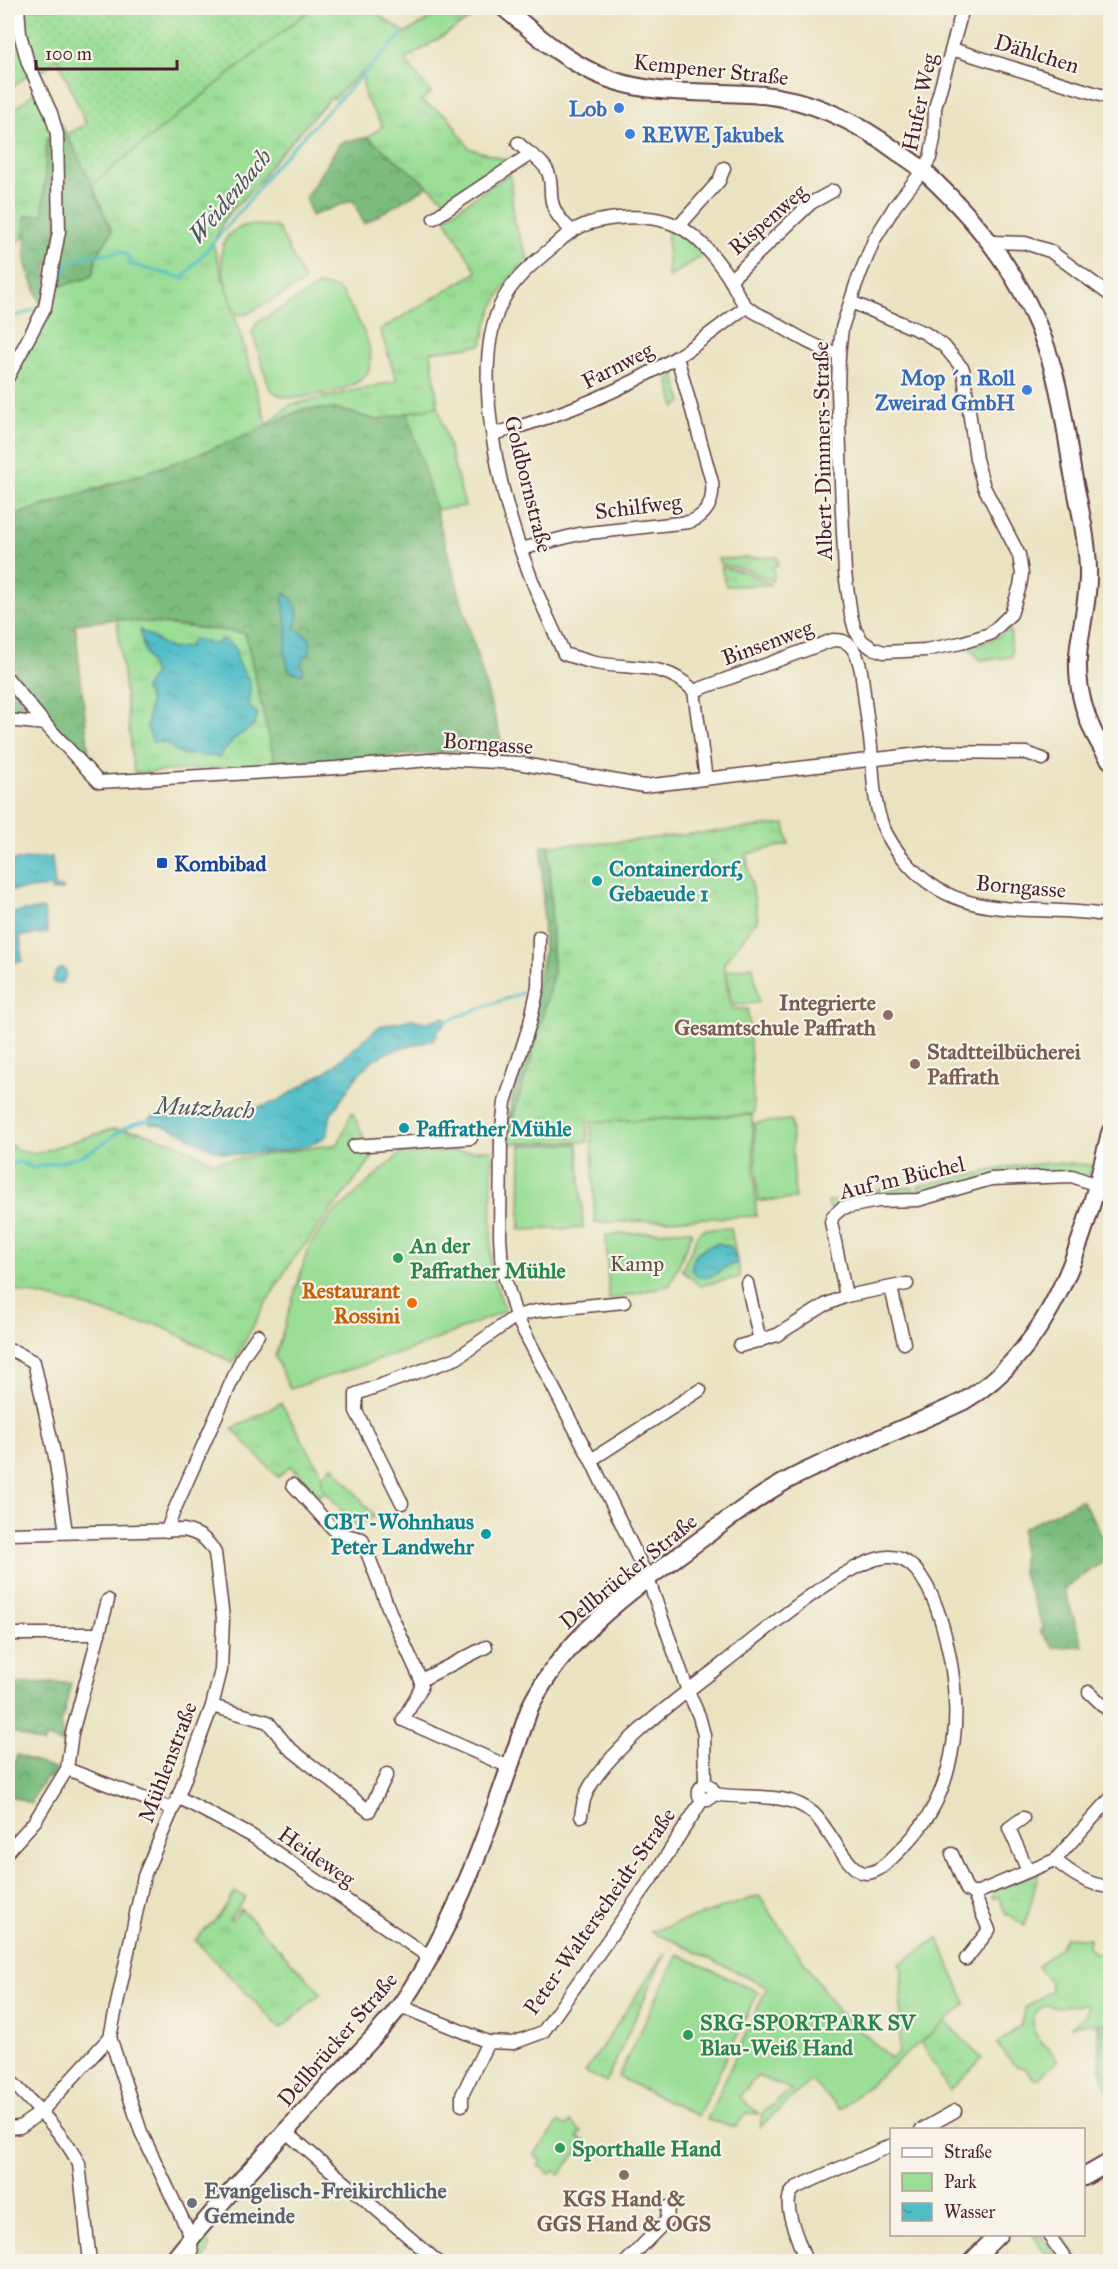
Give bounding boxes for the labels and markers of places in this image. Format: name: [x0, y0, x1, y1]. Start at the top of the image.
place label: Lob: [569, 95, 607, 122]
marker: Lob: [612, 101, 626, 115]
place label: REWE Jakubek: [642, 121, 785, 149]
marker: REWE Jakubek: [623, 127, 637, 141]
place label: Mop ´n Roll Zweirad GmbH: [875, 364, 1016, 416]
marker: Mop ´n Roll Zweirad GmbH: [1020, 383, 1034, 397]
place label: Kombibad: [174, 850, 267, 877]
place label: Containerdorf, Gebaeude 1: [609, 855, 743, 907]
marker: Kombibad: [155, 856, 169, 870]
marker: Containerdorf, Gebaeude 1: [590, 874, 604, 888]
place label: Integrierte Gesamtschule Paffrath: [674, 989, 877, 1041]
marker: Integrierte Gesamtschule Paffrath: [881, 1008, 895, 1022]
place label: Stadtteilbücherei Paffrath: [927, 1038, 1082, 1090]
marker: Stadtteilbücherei Paffrath: [908, 1057, 922, 1071]
place label: Paffrather Mühle: [416, 1115, 572, 1142]
marker: Paffrather Mühle: [397, 1121, 411, 1135]
place label: An der Paffrather Mühle: [408, 1232, 566, 1284]
marker: An der Paffrather Mühle: [391, 1251, 405, 1265]
place label: Restaurant Rossini: [302, 1277, 401, 1329]
marker: Restaurant Rossini: [405, 1296, 419, 1310]
place label: CBT-Wohnhaus Peter Landwehr: [324, 1508, 475, 1560]
marker: CBT-Wohnhaus Peter Landwehr: [479, 1527, 493, 1541]
place label: SRG-SPORTPARK SV Blau-Weiß Hand: [700, 2009, 917, 2061]
marker: SRG-SPORTPARK SV Blau-Weiß Hand: [681, 2028, 695, 2042]
place label: Sporthalle Hand: [572, 2135, 722, 2162]
marker: Sporthalle Hand: [553, 2141, 567, 2155]
marker: KGS Hand & GGS Hand & OGS: [617, 2168, 631, 2182]
place label: Evangelisch-Freikirchliche Gemeinde: [204, 2177, 447, 2229]
place label: KGS Hand & GGS Hand & OGS: [537, 2185, 711, 2237]
marker: Evangelisch-Freikirchliche Gemeinde: [185, 2196, 199, 2210]

